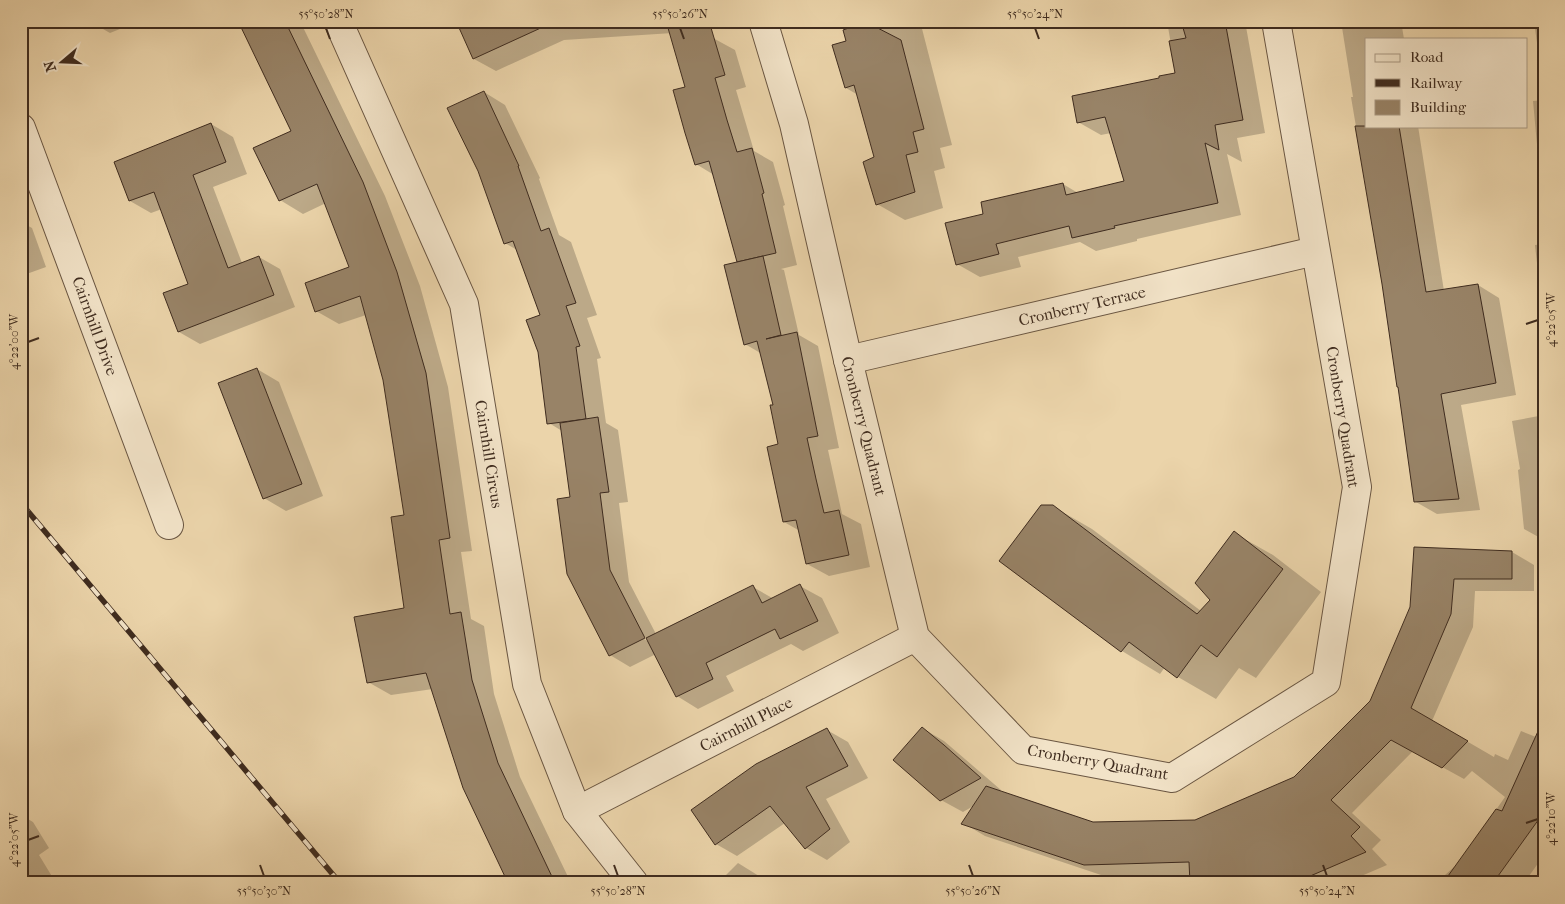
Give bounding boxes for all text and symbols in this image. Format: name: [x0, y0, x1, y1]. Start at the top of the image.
text: 55°50'28"N: [299, 7, 354, 21]
text: 55°50'26"N: [652, 7, 708, 21]
text: 55°50'24"N: [1007, 7, 1063, 21]
north arrow: [38, 38, 88, 88]
legend: [1365, 38, 1528, 128]
text: Road: [1410, 48, 1444, 66]
text: N: [40, 58, 60, 74]
text: Railway: [1410, 74, 1463, 92]
text: Building: [1410, 98, 1467, 116]
street label: Cairnhill Drive: [68, 274, 122, 378]
street label: Cronberry Terrace: [1017, 282, 1147, 330]
text: 4°22'05"W: [1544, 291, 1558, 347]
text: 4°22'00"W: [7, 313, 21, 370]
street label: Cronberry Quadrant: [1322, 345, 1364, 489]
street label: Cronberry Quadrant: [837, 354, 891, 498]
street label: Cairnhill Circus: [471, 399, 507, 509]
street label: Cairnhill Place: [696, 692, 796, 755]
street label: Cronberry Quadrant: [1026, 740, 1170, 784]
text: 4°22'10"W: [1544, 791, 1558, 846]
text: 4°22'05"W: [7, 811, 21, 867]
text: 55°50'30"N: [237, 884, 291, 898]
text: 55°50'28"N: [591, 884, 646, 898]
text: 55°50'26"N: [945, 884, 1001, 898]
text: 55°50'24"N: [1299, 884, 1355, 898]

